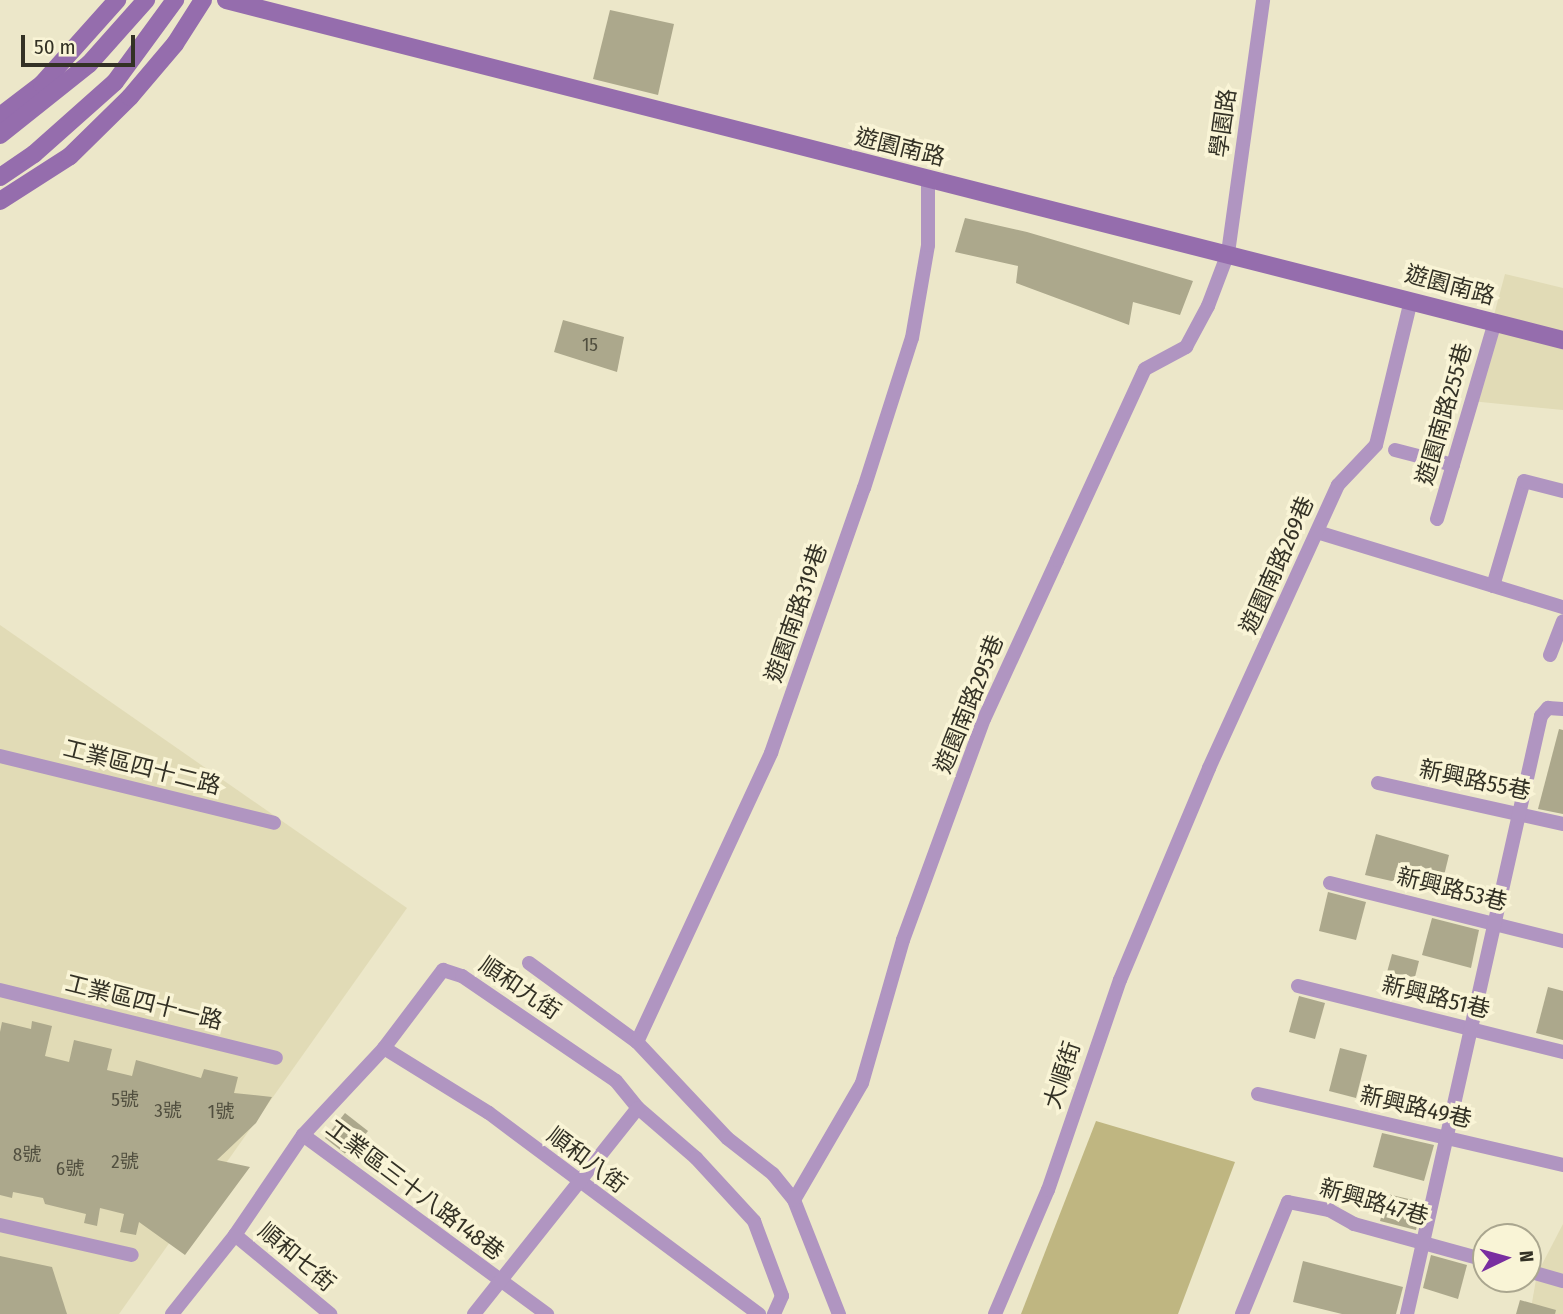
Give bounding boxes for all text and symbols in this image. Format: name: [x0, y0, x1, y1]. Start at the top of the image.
scale bar: [24, 21, 138, 65]
text: 50 m: [34, 34, 76, 60]
street label: 學園路: [1205, 87, 1241, 159]
street label: 遊園南路: [852, 122, 948, 172]
street label: 遊園南路: [1402, 260, 1498, 310]
house number: 15: [582, 334, 598, 356]
street label: 遊園南路255巷: [1411, 340, 1477, 488]
street label: 遊園南路269巷: [1234, 492, 1320, 638]
street label: 遊園南路319巷: [759, 540, 833, 686]
street label: 遊園南路295巷: [929, 631, 1009, 777]
street label: 工業區四十二路: [61, 734, 223, 800]
street label: 新興路55巷: [1417, 755, 1533, 805]
street label: 新興路53巷: [1394, 862, 1510, 916]
street label: 順和九街: [474, 951, 566, 1025]
street label: 工業區四十一路: [63, 969, 225, 1035]
street label: 新興路51巷: [1379, 970, 1493, 1024]
street label: 大順街: [1038, 1038, 1086, 1112]
street label: 新興路49巷: [1357, 1081, 1475, 1133]
house number: 5號: [111, 1089, 139, 1111]
house number: 3號: [154, 1100, 182, 1122]
house number: 1號: [208, 1101, 234, 1123]
street label: 工業區三十八路148巷: [321, 1114, 509, 1266]
street label: 順和八街: [542, 1121, 632, 1199]
house number: 8號: [13, 1144, 41, 1166]
house number: 2號: [111, 1151, 139, 1173]
house number: 6號: [56, 1158, 84, 1180]
street label: 新興路47巷: [1316, 1173, 1432, 1231]
street label: 順和七街: [253, 1217, 341, 1297]
north arrow: [1472, 1223, 1542, 1293]
text: N: [1514, 1250, 1538, 1263]

